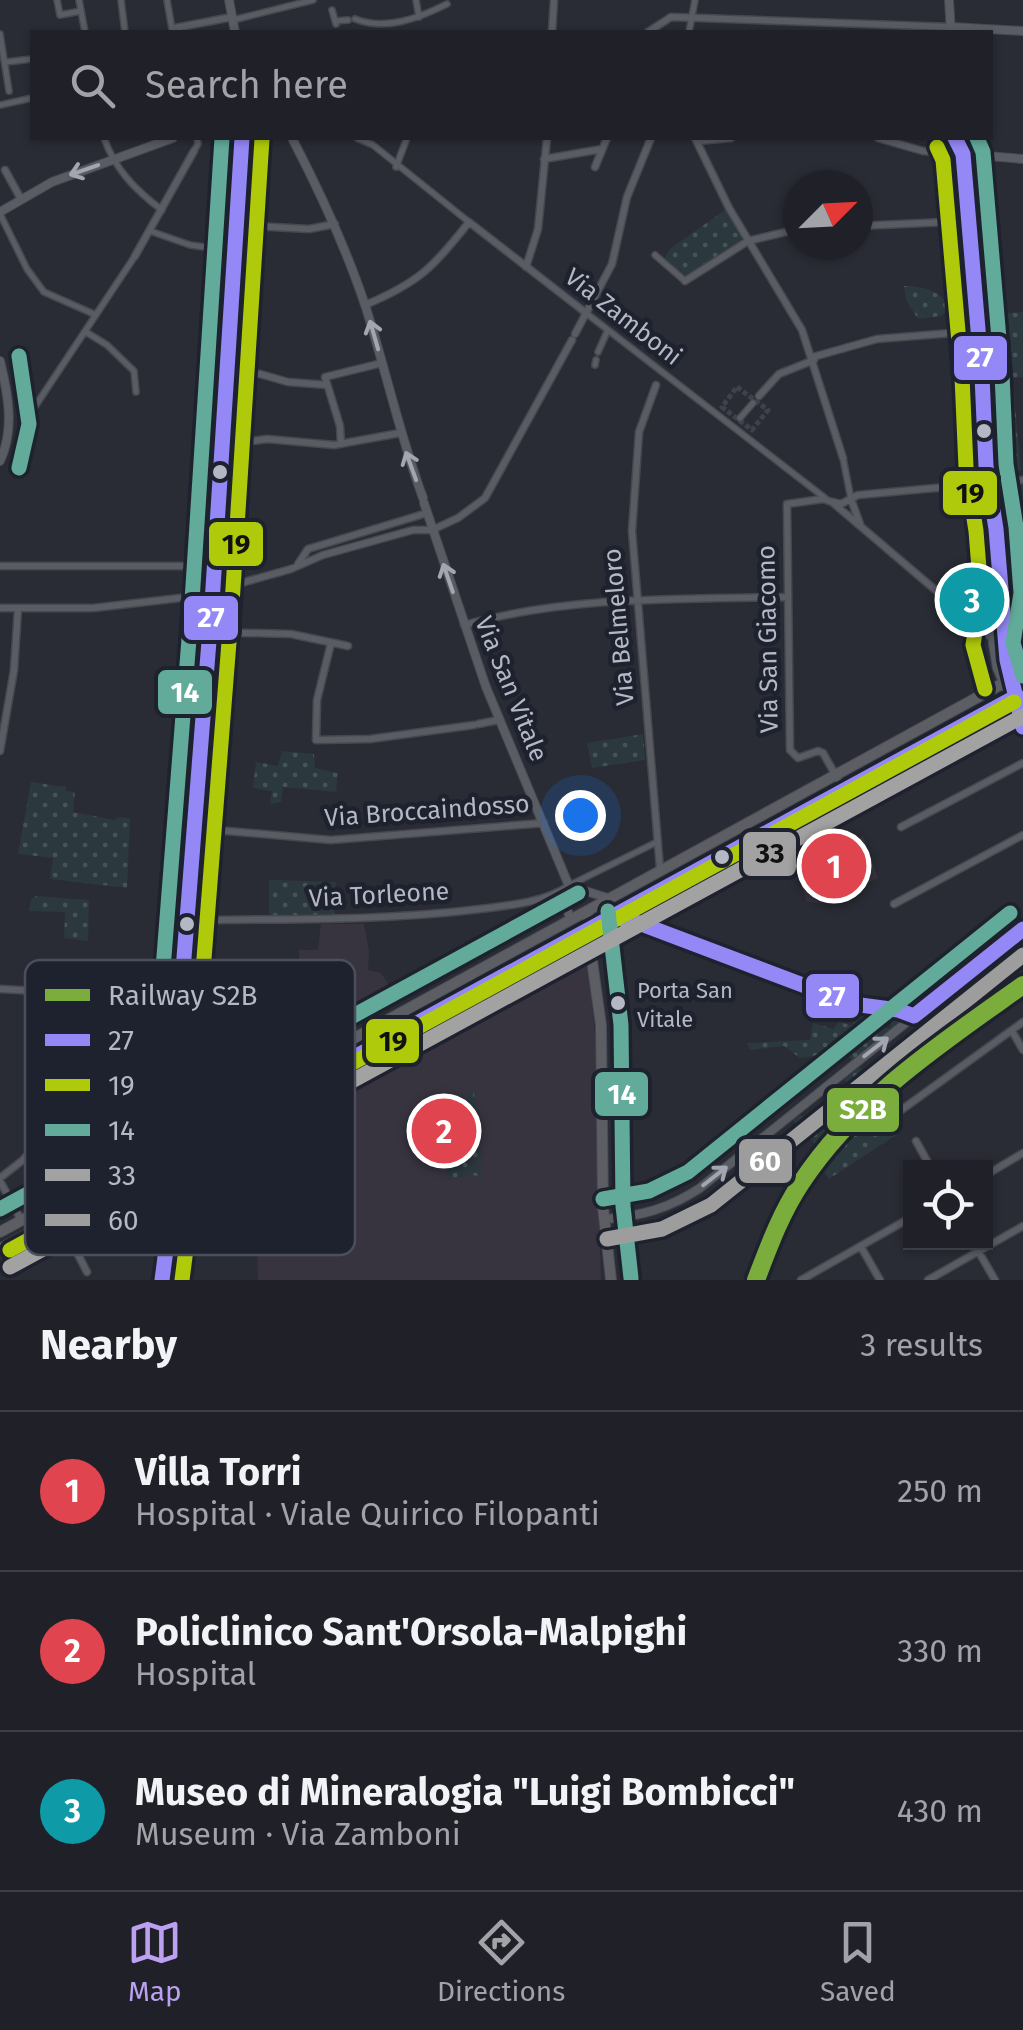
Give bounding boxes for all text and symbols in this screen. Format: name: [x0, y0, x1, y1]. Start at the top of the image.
search box: [30, 30, 993, 140]
icon: search: [65, 58, 120, 113]
text: Search here: [145, 62, 348, 108]
one-way arrow: [70, 162, 101, 180]
north arrow: [783, 170, 873, 260]
street label: Via Zamboni: [559, 262, 687, 372]
one-way arrow: [364, 320, 382, 351]
line badge: 27: [952, 334, 1009, 382]
text: 27: [966, 341, 994, 374]
unlabelled marker: [974, 421, 994, 441]
one-way arrow: [401, 451, 419, 482]
unlabelled marker: [210, 462, 230, 482]
line badge: 19: [941, 469, 999, 517]
text: 19: [956, 477, 984, 510]
line badge: 19: [207, 520, 265, 568]
text: 19: [222, 528, 250, 561]
street label: Via San Giacomo: [751, 545, 785, 733]
street label: Via Belmeloro: [597, 547, 641, 707]
pin: 3: [940, 562, 1004, 638]
one-way arrow: [438, 563, 456, 594]
line badge: 27: [182, 594, 240, 642]
text: 27: [197, 601, 225, 634]
street label: Via San Vitale: [468, 612, 554, 766]
line badge: 14: [156, 668, 214, 716]
text: 14: [171, 676, 200, 709]
street label: Via Broccaindosso: [323, 789, 531, 833]
your location: [555, 790, 606, 841]
pin: 1: [802, 828, 866, 904]
line badge: 33: [741, 830, 798, 878]
text: 33: [754, 837, 785, 870]
unlabelled marker: [712, 847, 732, 867]
street label: Via Torleone: [308, 876, 450, 914]
unlabelled marker: [177, 914, 197, 934]
legend: [25, 960, 355, 1255]
line badge: 27: [804, 972, 861, 1020]
place label: Porta San Vitale: [637, 977, 733, 1033]
text: Railway S2B: [108, 979, 258, 1012]
text: 27: [818, 980, 846, 1013]
marker: Porta San Vitale: [608, 993, 628, 1013]
line badge: 19: [364, 1017, 421, 1065]
text: 27: [108, 1024, 134, 1057]
text: 19: [379, 1025, 407, 1058]
one-way arrow: [862, 1037, 889, 1058]
text: 19: [108, 1069, 135, 1102]
line badge: 14: [593, 1070, 650, 1118]
text: 14: [608, 1078, 637, 1111]
line badge: S2B: [825, 1086, 901, 1134]
text: S2B: [839, 1093, 887, 1126]
pin: 2: [412, 1094, 476, 1168]
text: 14: [108, 1114, 135, 1147]
line badge: 60: [737, 1137, 794, 1185]
text: 60: [749, 1145, 781, 1178]
text: 33: [108, 1159, 136, 1192]
map controls: [903, 1160, 993, 1250]
button: locate: [903, 1160, 993, 1250]
one-way arrow: [701, 1166, 728, 1187]
text: 60: [108, 1204, 139, 1237]
text: Nearby: [40, 1320, 177, 1370]
text: 3 results: [860, 1326, 983, 1364]
text: Villa Torri: [135, 1449, 301, 1495]
text: 1: [65, 1472, 80, 1510]
text: 250 m: [897, 1472, 983, 1510]
text: Hospital · Viale Quirico Filopanti: [135, 1495, 600, 1533]
text: Policlinico Sant'Orsola-Malpighi: [135, 1609, 687, 1655]
text: 2: [64, 1632, 81, 1670]
text: 330 m: [897, 1632, 983, 1670]
text: Hospital: [135, 1655, 256, 1693]
text: Museo di Mineralogia "Luigi Bombicci": [135, 1769, 795, 1815]
text: 3: [64, 1792, 81, 1830]
text: 430 m: [897, 1792, 983, 1830]
text: Museum · Via Zamboni: [135, 1815, 461, 1853]
tab: Map: [127, 1915, 182, 2008]
tab: Directions: [437, 1915, 565, 2008]
tab: Saved: [820, 1915, 896, 2008]

